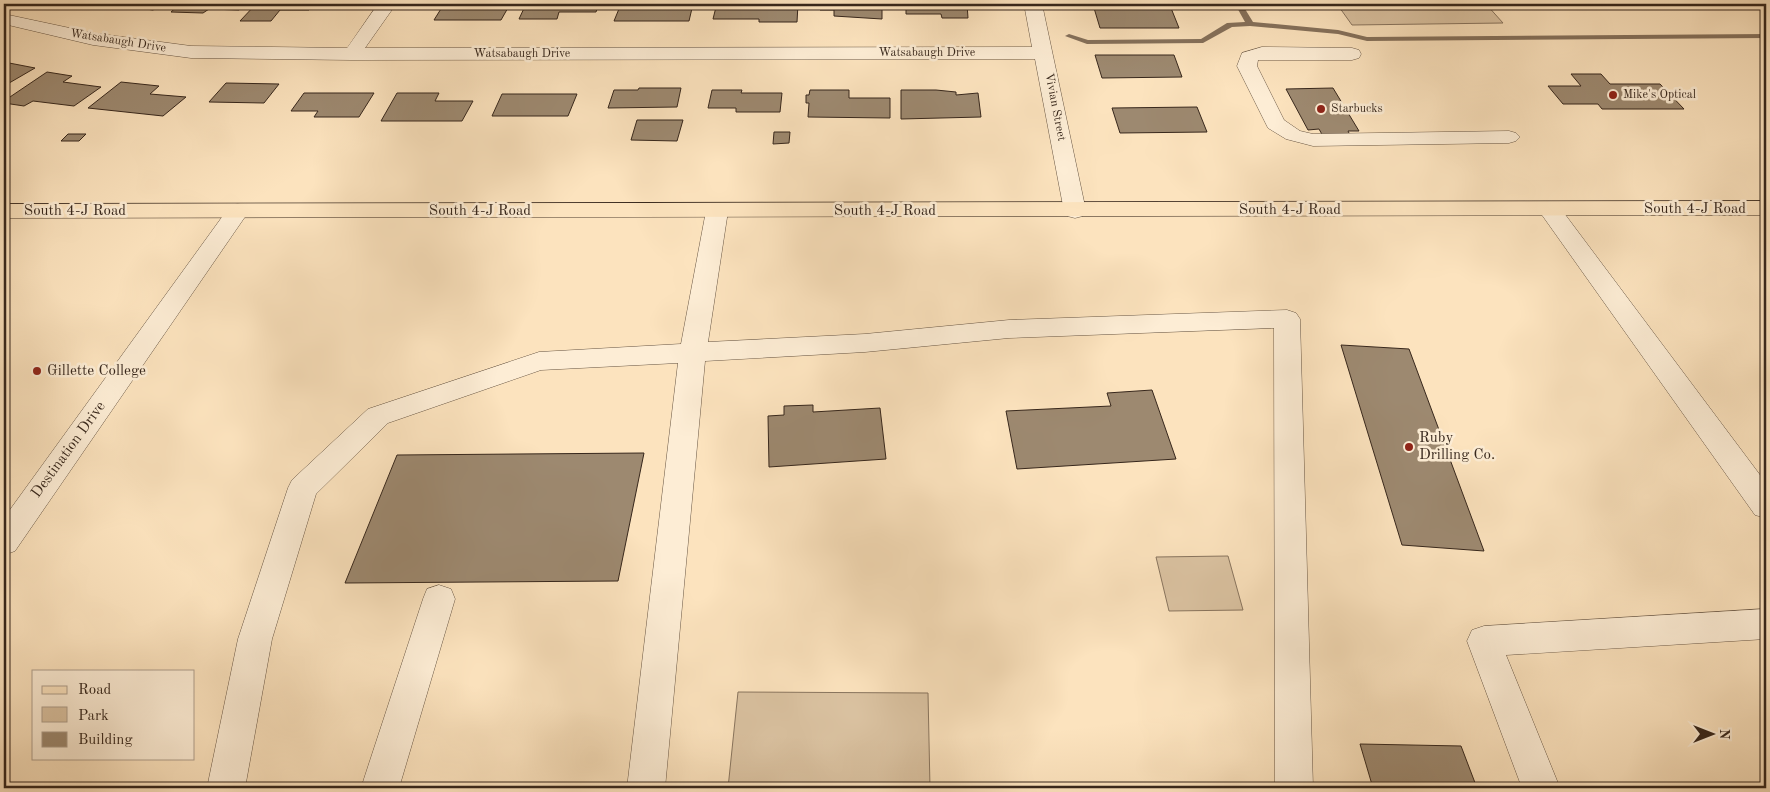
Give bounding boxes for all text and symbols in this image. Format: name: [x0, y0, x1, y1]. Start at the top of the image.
street label: Watsabaugh Drive: [69, 28, 167, 55]
street label: Watsabaugh Drive: [879, 47, 976, 59]
street label: Watsabaugh Drive: [474, 48, 571, 60]
street label: Vivian Street: [1043, 72, 1067, 142]
marker: Mike's Optical: [1607, 89, 1619, 101]
place label: Mike's Optical: [1623, 89, 1696, 101]
marker: Starbucks: [1315, 103, 1327, 115]
place label: Starbucks: [1331, 103, 1383, 115]
street label: South 4-J Road: [1644, 202, 1746, 217]
street label: South 4-J Road: [1239, 203, 1341, 218]
street label: South 4-J Road: [24, 204, 126, 219]
street label: South 4-J Road: [429, 204, 531, 219]
street label: South 4-J Road: [834, 204, 936, 219]
place label: Gillette College: [47, 364, 146, 379]
marker: Gillette College: [31, 365, 43, 377]
street label: Destination Drive: [29, 399, 109, 501]
place label: Ruby Drilling Co.: [1419, 431, 1495, 463]
marker: Ruby Drilling Co.: [1403, 441, 1415, 453]
legend: [32, 670, 195, 760]
text: Road: [78, 683, 112, 698]
text: Park: [78, 709, 109, 724]
north arrow: [1688, 710, 1738, 760]
text: N: [1717, 729, 1731, 740]
text: Building: [78, 733, 133, 748]

